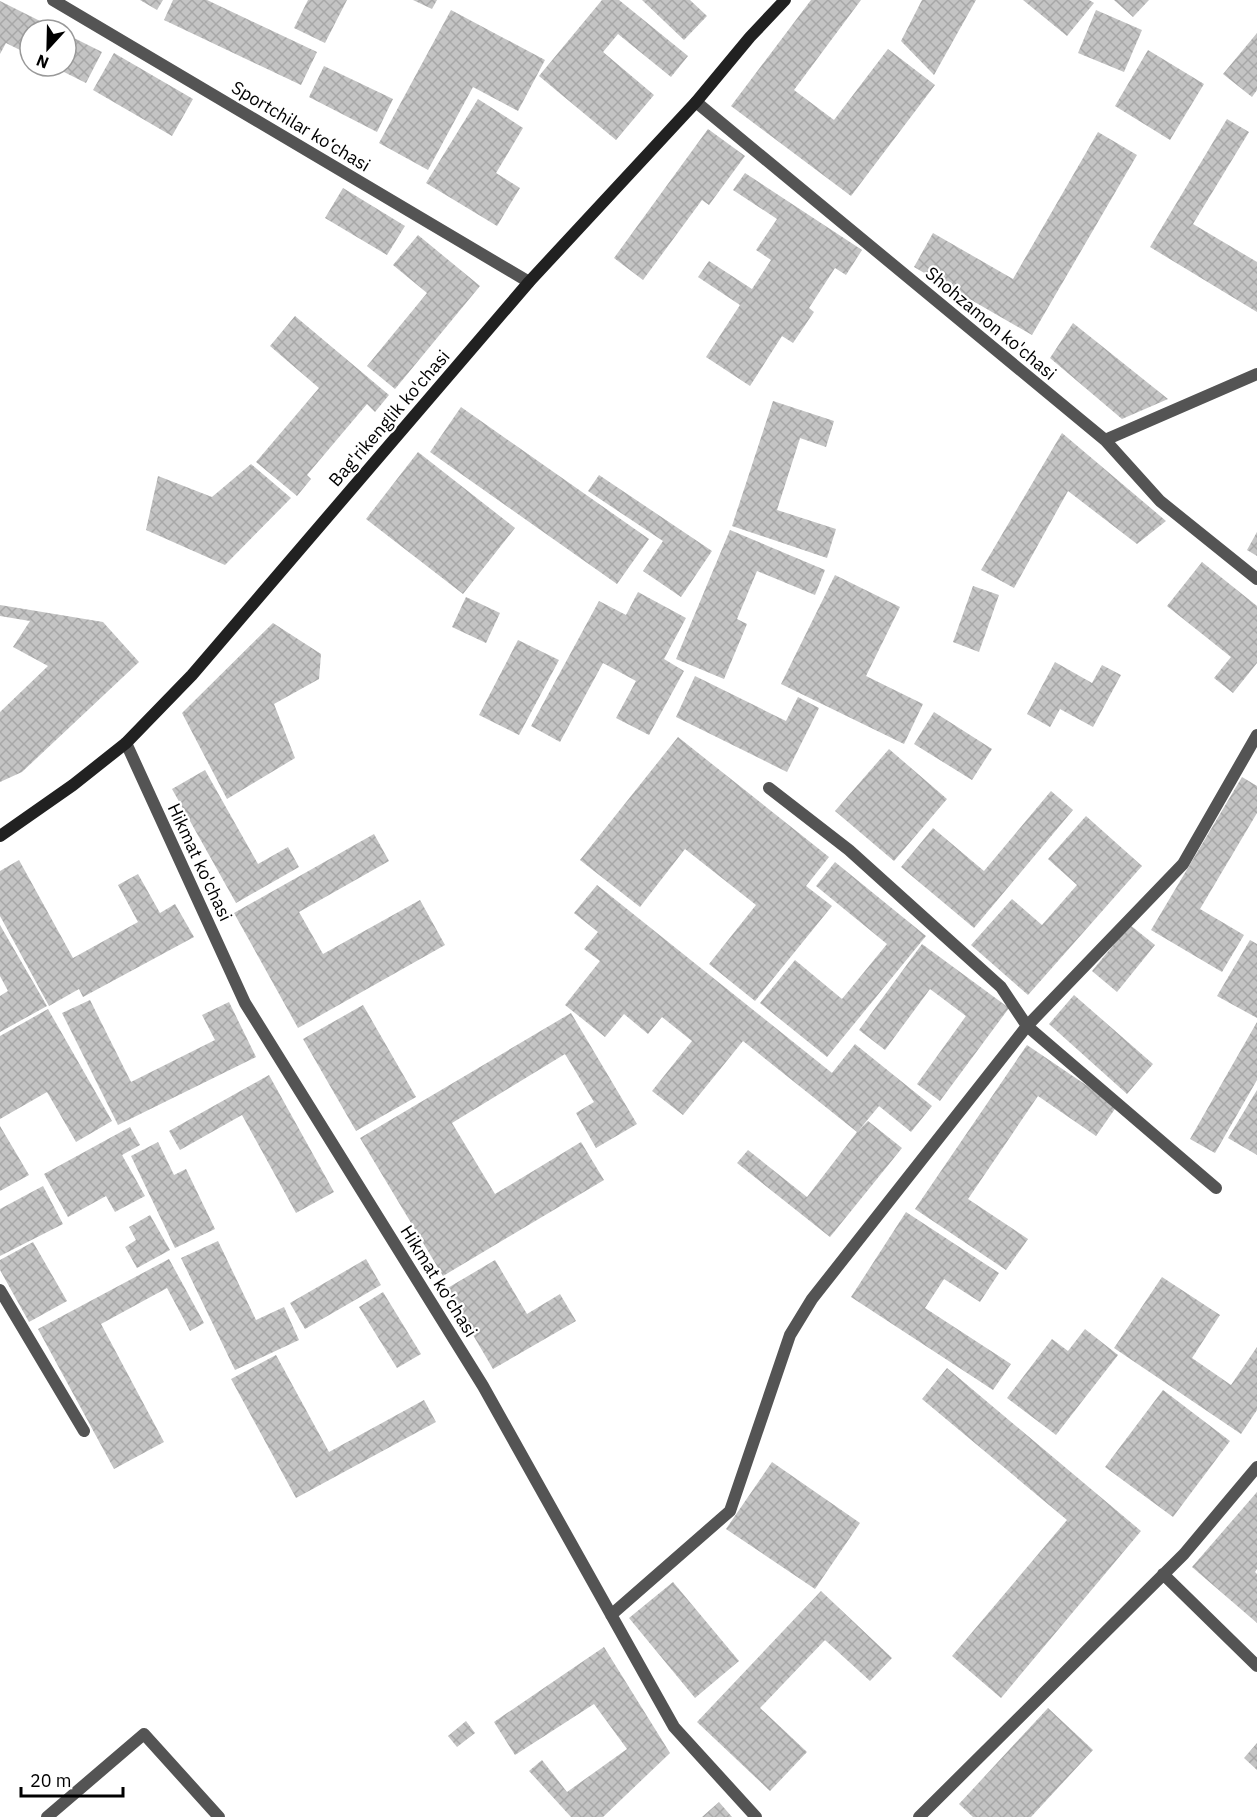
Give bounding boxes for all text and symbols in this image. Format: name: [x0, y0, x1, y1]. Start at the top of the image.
north arrow: [18, 18, 78, 78]
text: N: [33, 50, 52, 73]
street label: Sportchilar ko‘chasi: [227, 75, 375, 177]
street label: Shohzamon ko'chasi: [921, 261, 1061, 385]
street label: Bag'rikenglik ko'chasi: [323, 345, 455, 491]
street label: Hikmat ko'chasi: [163, 799, 237, 925]
street label: Hikmat ko'chasi: [395, 1221, 483, 1341]
scale bar: [21, 1760, 123, 1798]
text: 20 m: [30, 1769, 72, 1792]

